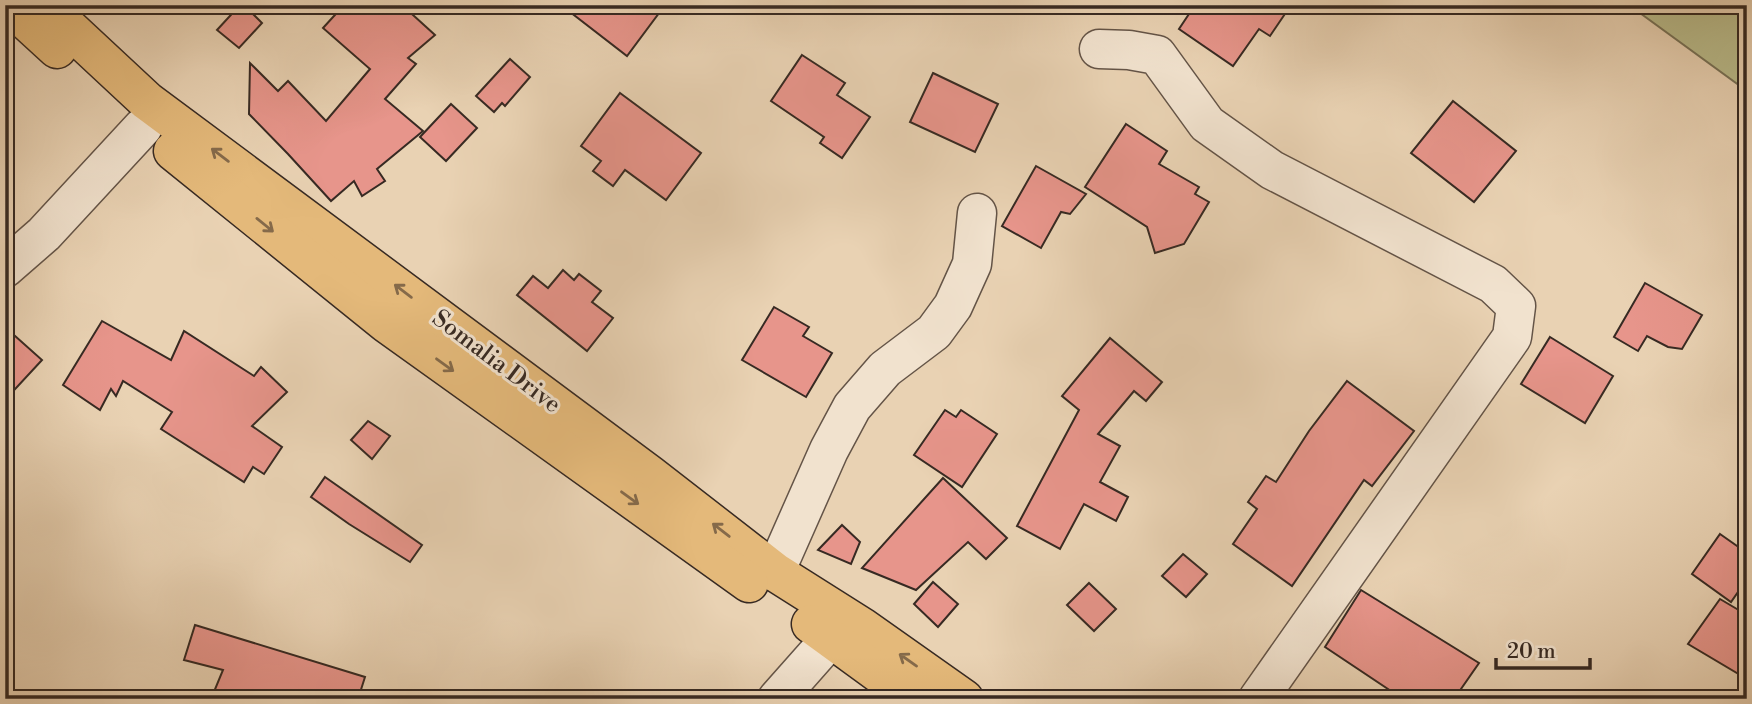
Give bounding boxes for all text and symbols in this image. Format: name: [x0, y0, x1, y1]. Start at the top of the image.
one-way arrow: [211, 147, 230, 162]
one-way arrow: [256, 218, 274, 233]
one-way arrow: [394, 283, 412, 298]
street label: Somalia Drive: [426, 304, 567, 420]
one-way arrow: [435, 358, 454, 372]
one-way arrow: [620, 491, 639, 505]
one-way arrow: [713, 523, 731, 538]
scale bar: [1496, 627, 1591, 671]
text: 20 m: [1507, 639, 1556, 665]
one-way arrow: [899, 653, 918, 667]

